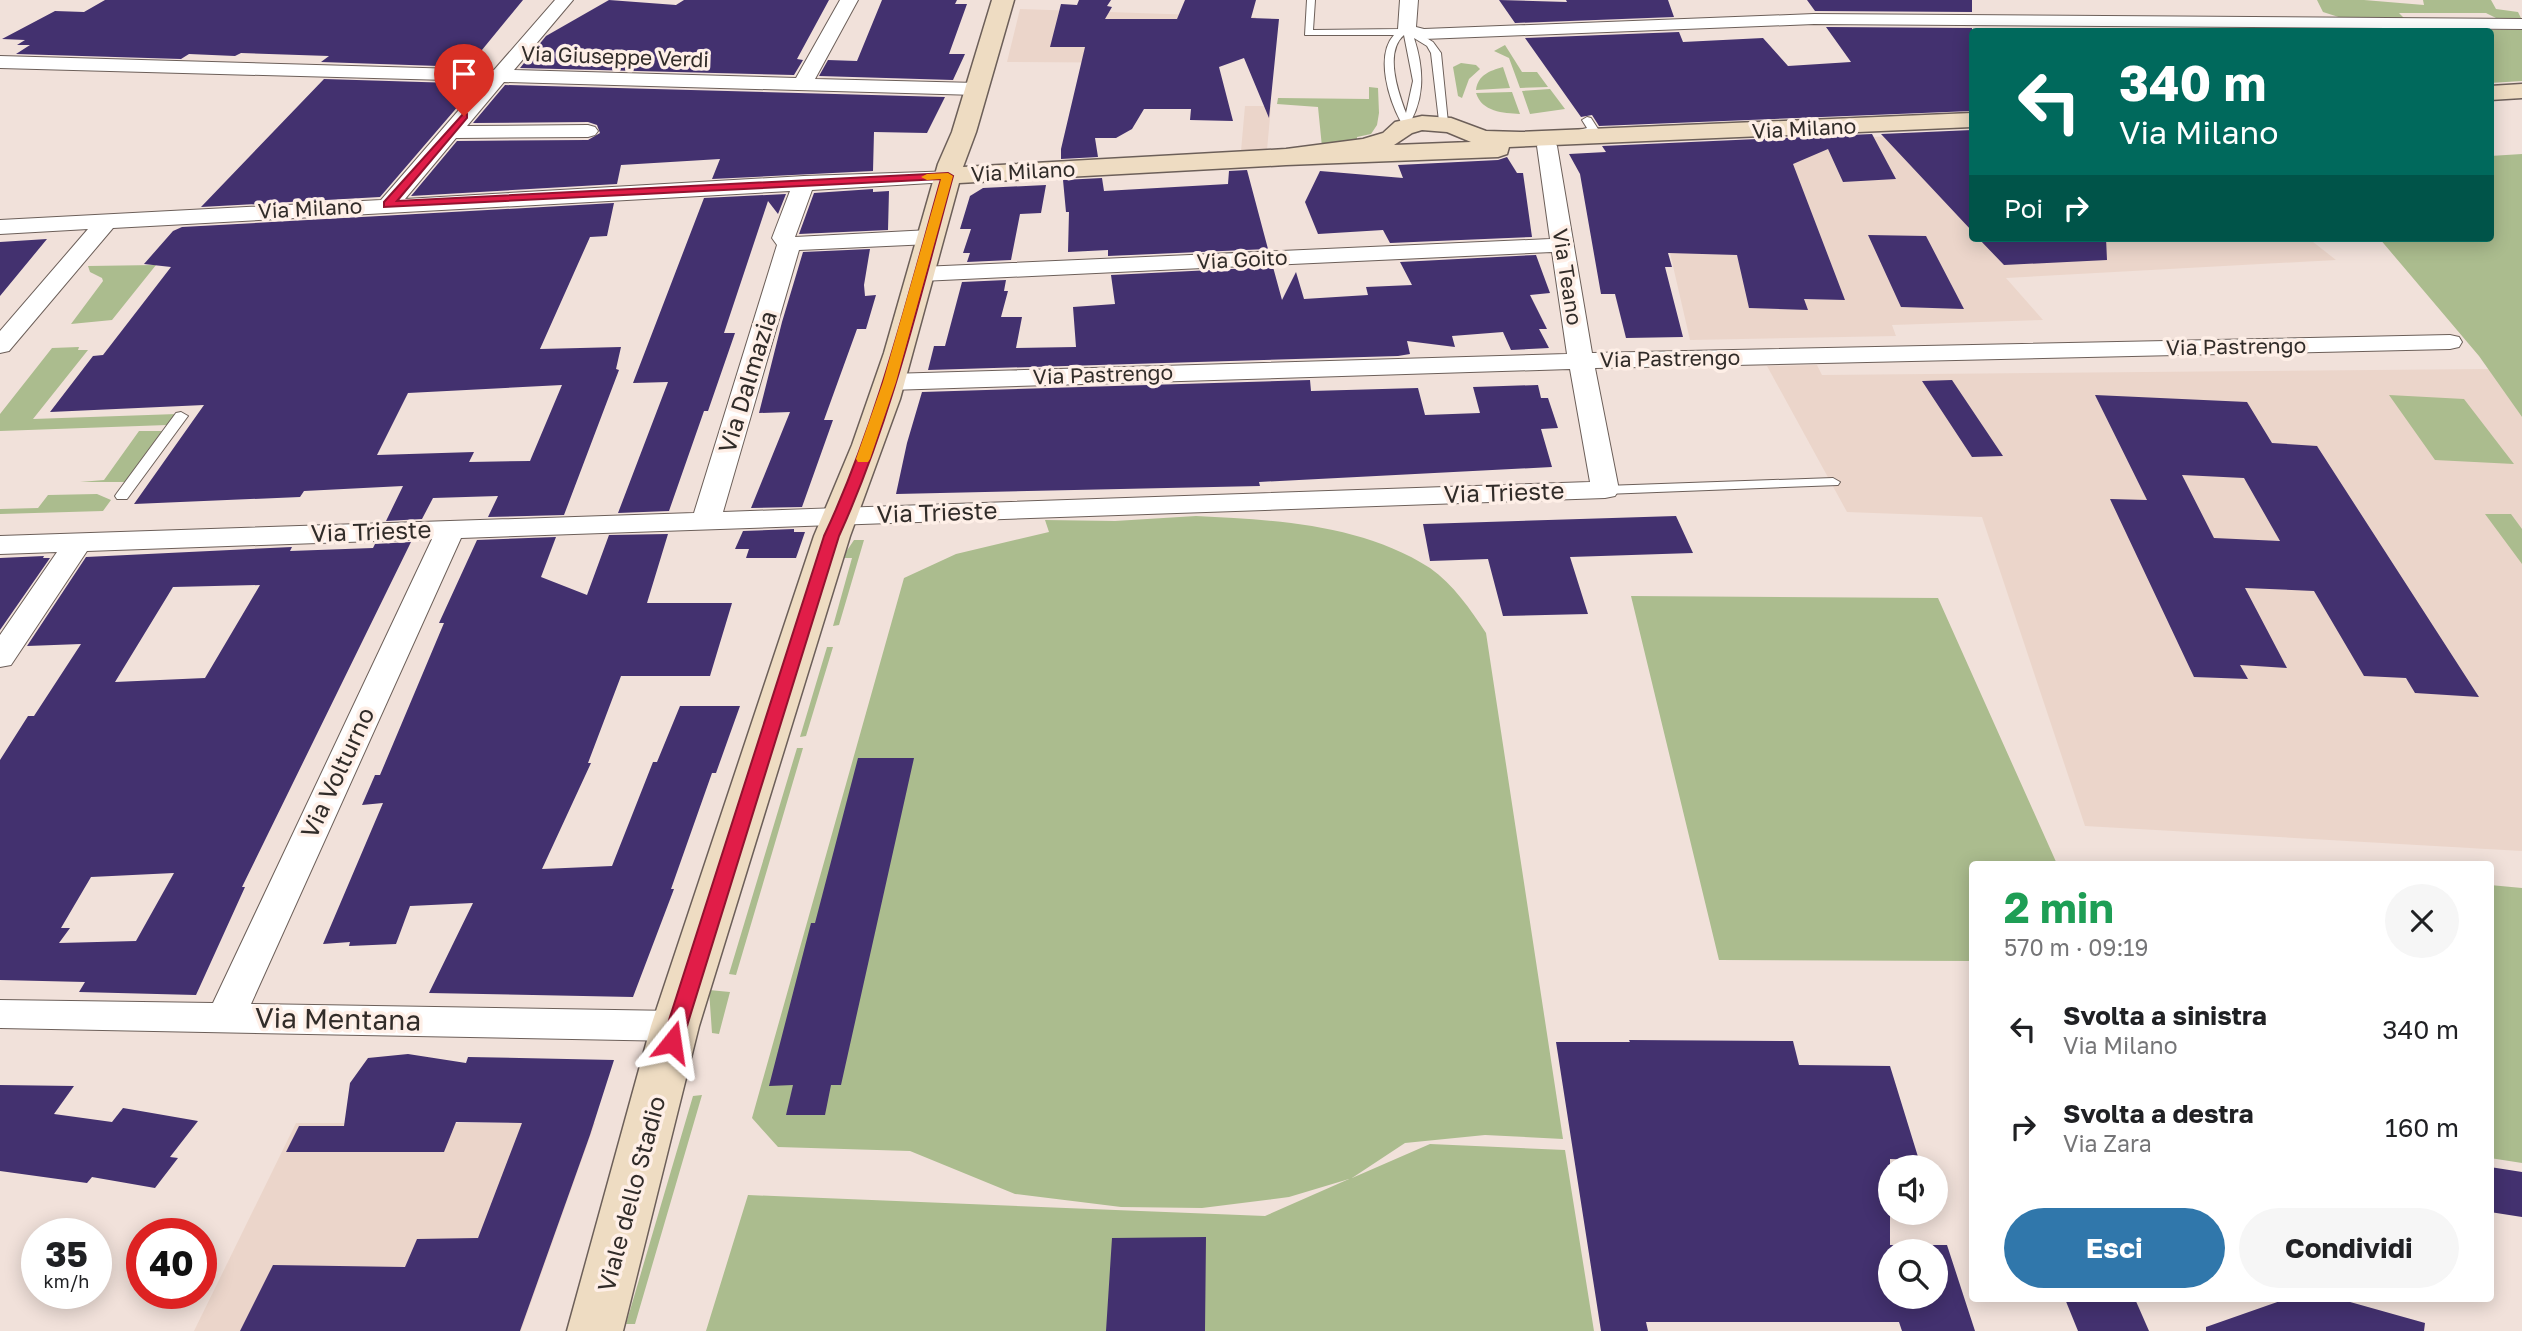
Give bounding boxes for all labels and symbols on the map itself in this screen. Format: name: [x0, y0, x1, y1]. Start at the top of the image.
street label: Via Giuseppe Verdi: [521, 40, 709, 72]
pin: [434, 44, 494, 116]
street label: Via Milano: [1751, 112, 1857, 144]
street label: Via Milano: [970, 155, 1076, 187]
street label: Via Milano: [257, 192, 363, 224]
street label: Via Teano: [1548, 227, 1588, 327]
street label: Via Goito: [1196, 244, 1288, 274]
street label: Via Dalmazia: [711, 307, 782, 456]
street label: Via Pastrengo: [2166, 332, 2306, 360]
street label: Via Pastrengo: [1600, 344, 1740, 372]
street label: Via Pastrengo: [1032, 359, 1174, 389]
street label: Via Trieste: [1443, 475, 1565, 508]
street label: Via Trieste: [876, 495, 998, 528]
street label: Via Trieste: [310, 514, 432, 547]
street label: Via Volturno: [294, 702, 380, 842]
street label: Via Mentana: [255, 1001, 421, 1036]
position arrow: [635, 1005, 709, 1079]
street label: Viale dello Stadio: [590, 1093, 671, 1295]
speed limit sign: 40: [126, 1218, 217, 1309]

